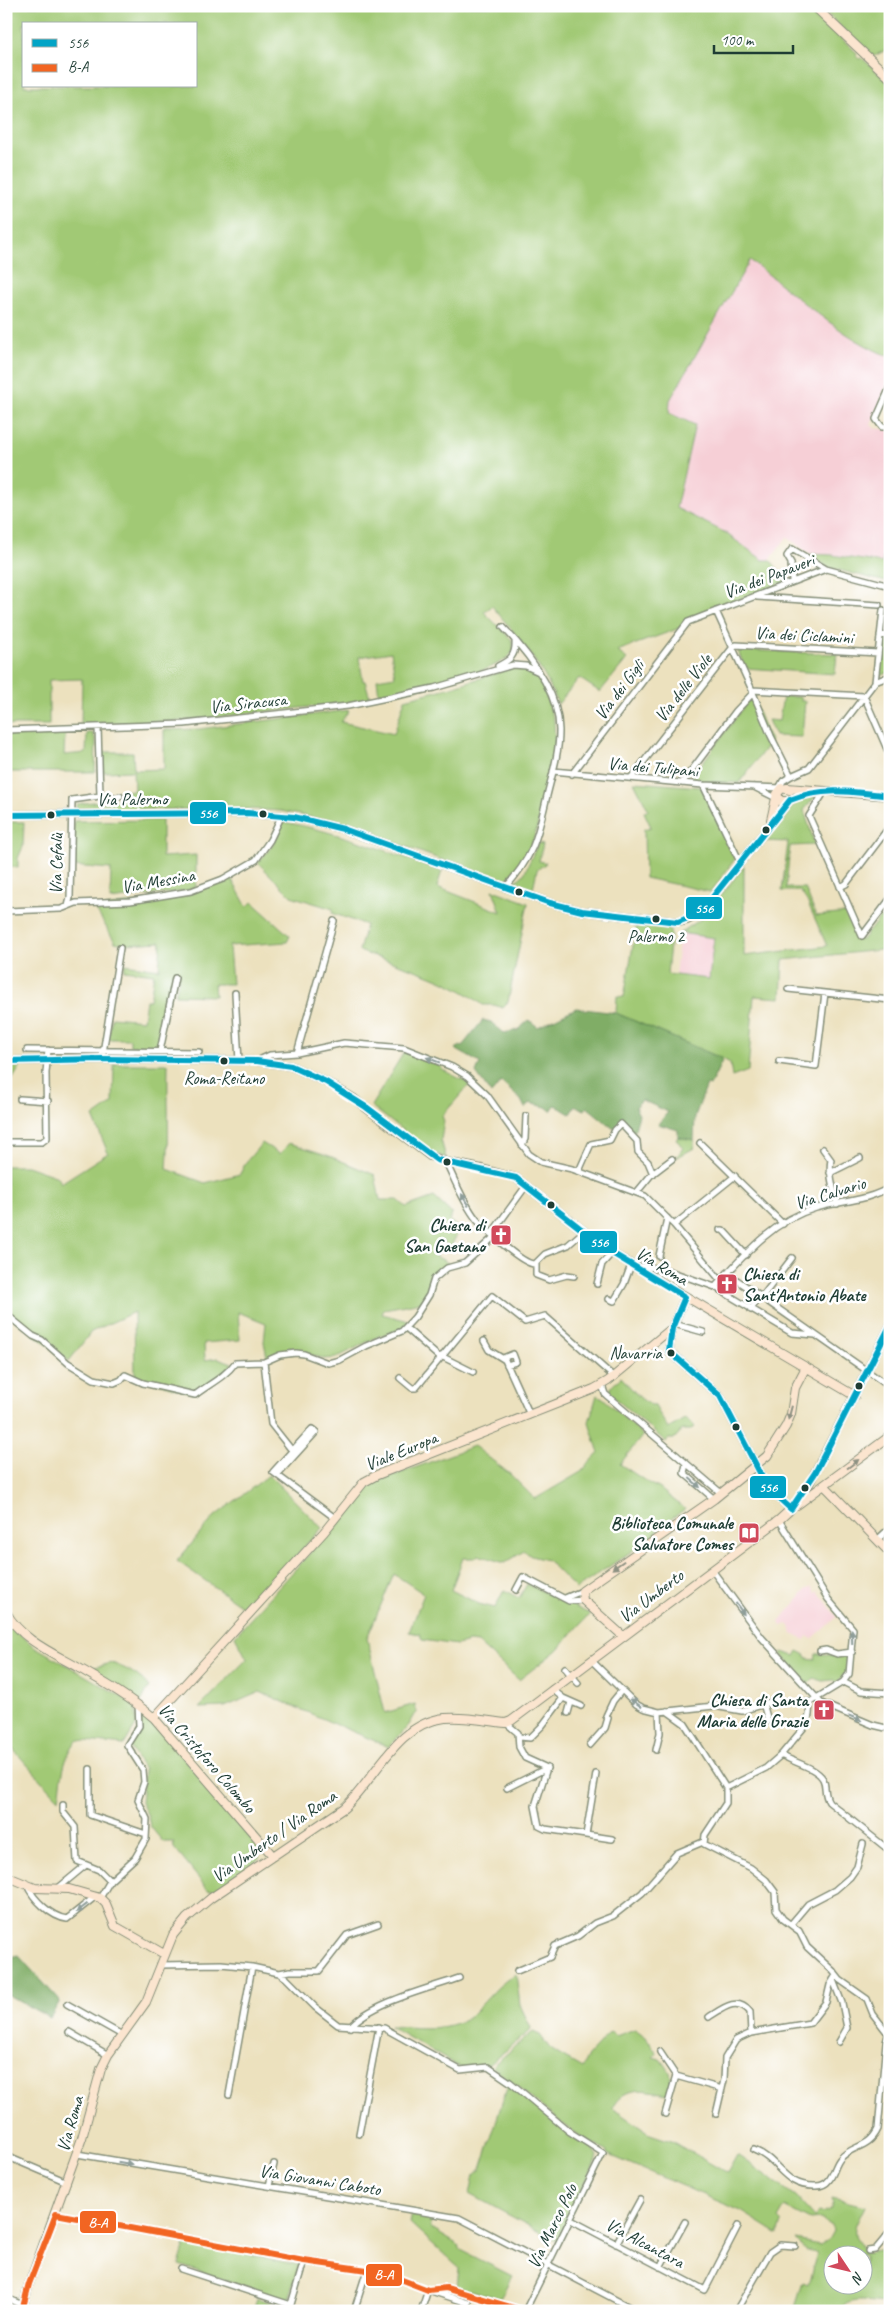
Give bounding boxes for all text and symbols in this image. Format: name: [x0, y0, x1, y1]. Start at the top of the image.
legend: [22, 22, 198, 88]
scale bar: [714, 22, 792, 54]
text: 100 m: [721, 31, 755, 50]
text: 556: [68, 34, 90, 53]
text: B-A: [68, 58, 90, 77]
street label: Via dei Papaveri: [721, 548, 820, 603]
street label: Via dei Ciclamini: [755, 621, 856, 649]
street label: Via delle Viole: [650, 649, 717, 726]
street label: Via dei Gigli: [589, 654, 650, 724]
street label: Via Siracusa: [209, 688, 289, 718]
street label: Via dei Tulipani: [607, 752, 702, 782]
street label: Via Palermo: [97, 788, 169, 810]
line badge: 556: [189, 801, 227, 825]
text: 556: [199, 805, 219, 822]
unlabelled marker: [258, 809, 268, 819]
unlabelled marker: [46, 810, 56, 820]
unlabelled marker: [761, 825, 771, 835]
street label: Via Cefalù: [44, 832, 68, 895]
street label: Via Messina: [120, 863, 198, 898]
unlabelled marker: [514, 887, 524, 897]
line badge: 556: [685, 896, 723, 920]
text: 556: [695, 900, 715, 917]
marker: Palermo 2: [651, 914, 661, 924]
place label: Palermo 2: [628, 926, 686, 947]
one-way arrow: [426, 1055, 440, 1063]
marker: Roma-Reitano: [219, 1056, 229, 1066]
place label: Roma-Reitano: [184, 1068, 265, 1089]
unlabelled marker: [442, 1157, 452, 1167]
street label: Via Calvario: [792, 1171, 870, 1214]
one-way arrow: [461, 1194, 470, 1207]
unlabelled marker: [546, 1200, 556, 1210]
place label: Chiesa di San Gaetano: [404, 1214, 487, 1257]
church icon: Chiesa di San Gaetano: [489, 1223, 513, 1247]
line badge: 556: [579, 1230, 618, 1254]
text: 556: [590, 1234, 610, 1251]
street label: Via Roma: [632, 1242, 693, 1291]
place label: Chiesa di Sant'Antonio Abate: [743, 1263, 867, 1306]
church icon: Chiesa di Sant'Antonio Abate: [715, 1272, 739, 1296]
place label: Navarria: [609, 1343, 664, 1364]
marker: Navarria: [666, 1348, 676, 1358]
unlabelled marker: [854, 1381, 864, 1391]
one-way arrow: [786, 1405, 794, 1421]
unlabelled marker: [731, 1422, 741, 1432]
street label: Viale Europa: [362, 1426, 442, 1475]
one-way arrow: [846, 1458, 859, 1469]
line badge: 556: [749, 1475, 787, 1499]
one-way arrow: [689, 1477, 701, 1489]
text: 556: [759, 1479, 779, 1496]
unlabelled marker: [800, 1483, 810, 1493]
place label: Biblioteca Comunale Salvatore Comes: [611, 1512, 735, 1555]
library icon: Biblioteca Comunale Salvatore Comes: [737, 1521, 761, 1545]
one-way arrow: [611, 1560, 625, 1570]
street label: Via Umberto: [614, 1563, 689, 1628]
one-way arrow: [735, 1602, 746, 1615]
one-way arrow: [848, 1628, 856, 1644]
place label: Chiesa di Santa Maria delle Grazie: [697, 1689, 810, 1732]
one-way arrow: [629, 1698, 643, 1708]
church icon: Chiesa di Santa Maria delle Grazie: [812, 1698, 836, 1722]
street label: Via Cristoforo Colombo: [153, 1699, 262, 1819]
one-way arrow: [848, 1714, 862, 1722]
street label: Via Umberto / Via Roma: [207, 1784, 342, 1887]
one-way arrow: [76, 1902, 89, 1913]
street label: Via Roma: [52, 2092, 89, 2154]
one-way arrow: [117, 2160, 133, 2168]
street label: Via Giovanni Caboto: [258, 2160, 384, 2201]
street label: Via Marco Polo: [522, 2179, 583, 2272]
line badge: B-A: [79, 2210, 117, 2234]
street label: Via Alcantara: [602, 2213, 689, 2274]
text: B-A: [88, 2214, 108, 2231]
north arrow: [824, 2244, 874, 2294]
line badge: B-A: [365, 2263, 403, 2287]
text: B-A: [374, 2266, 394, 2283]
text: N: [847, 2269, 868, 2288]

